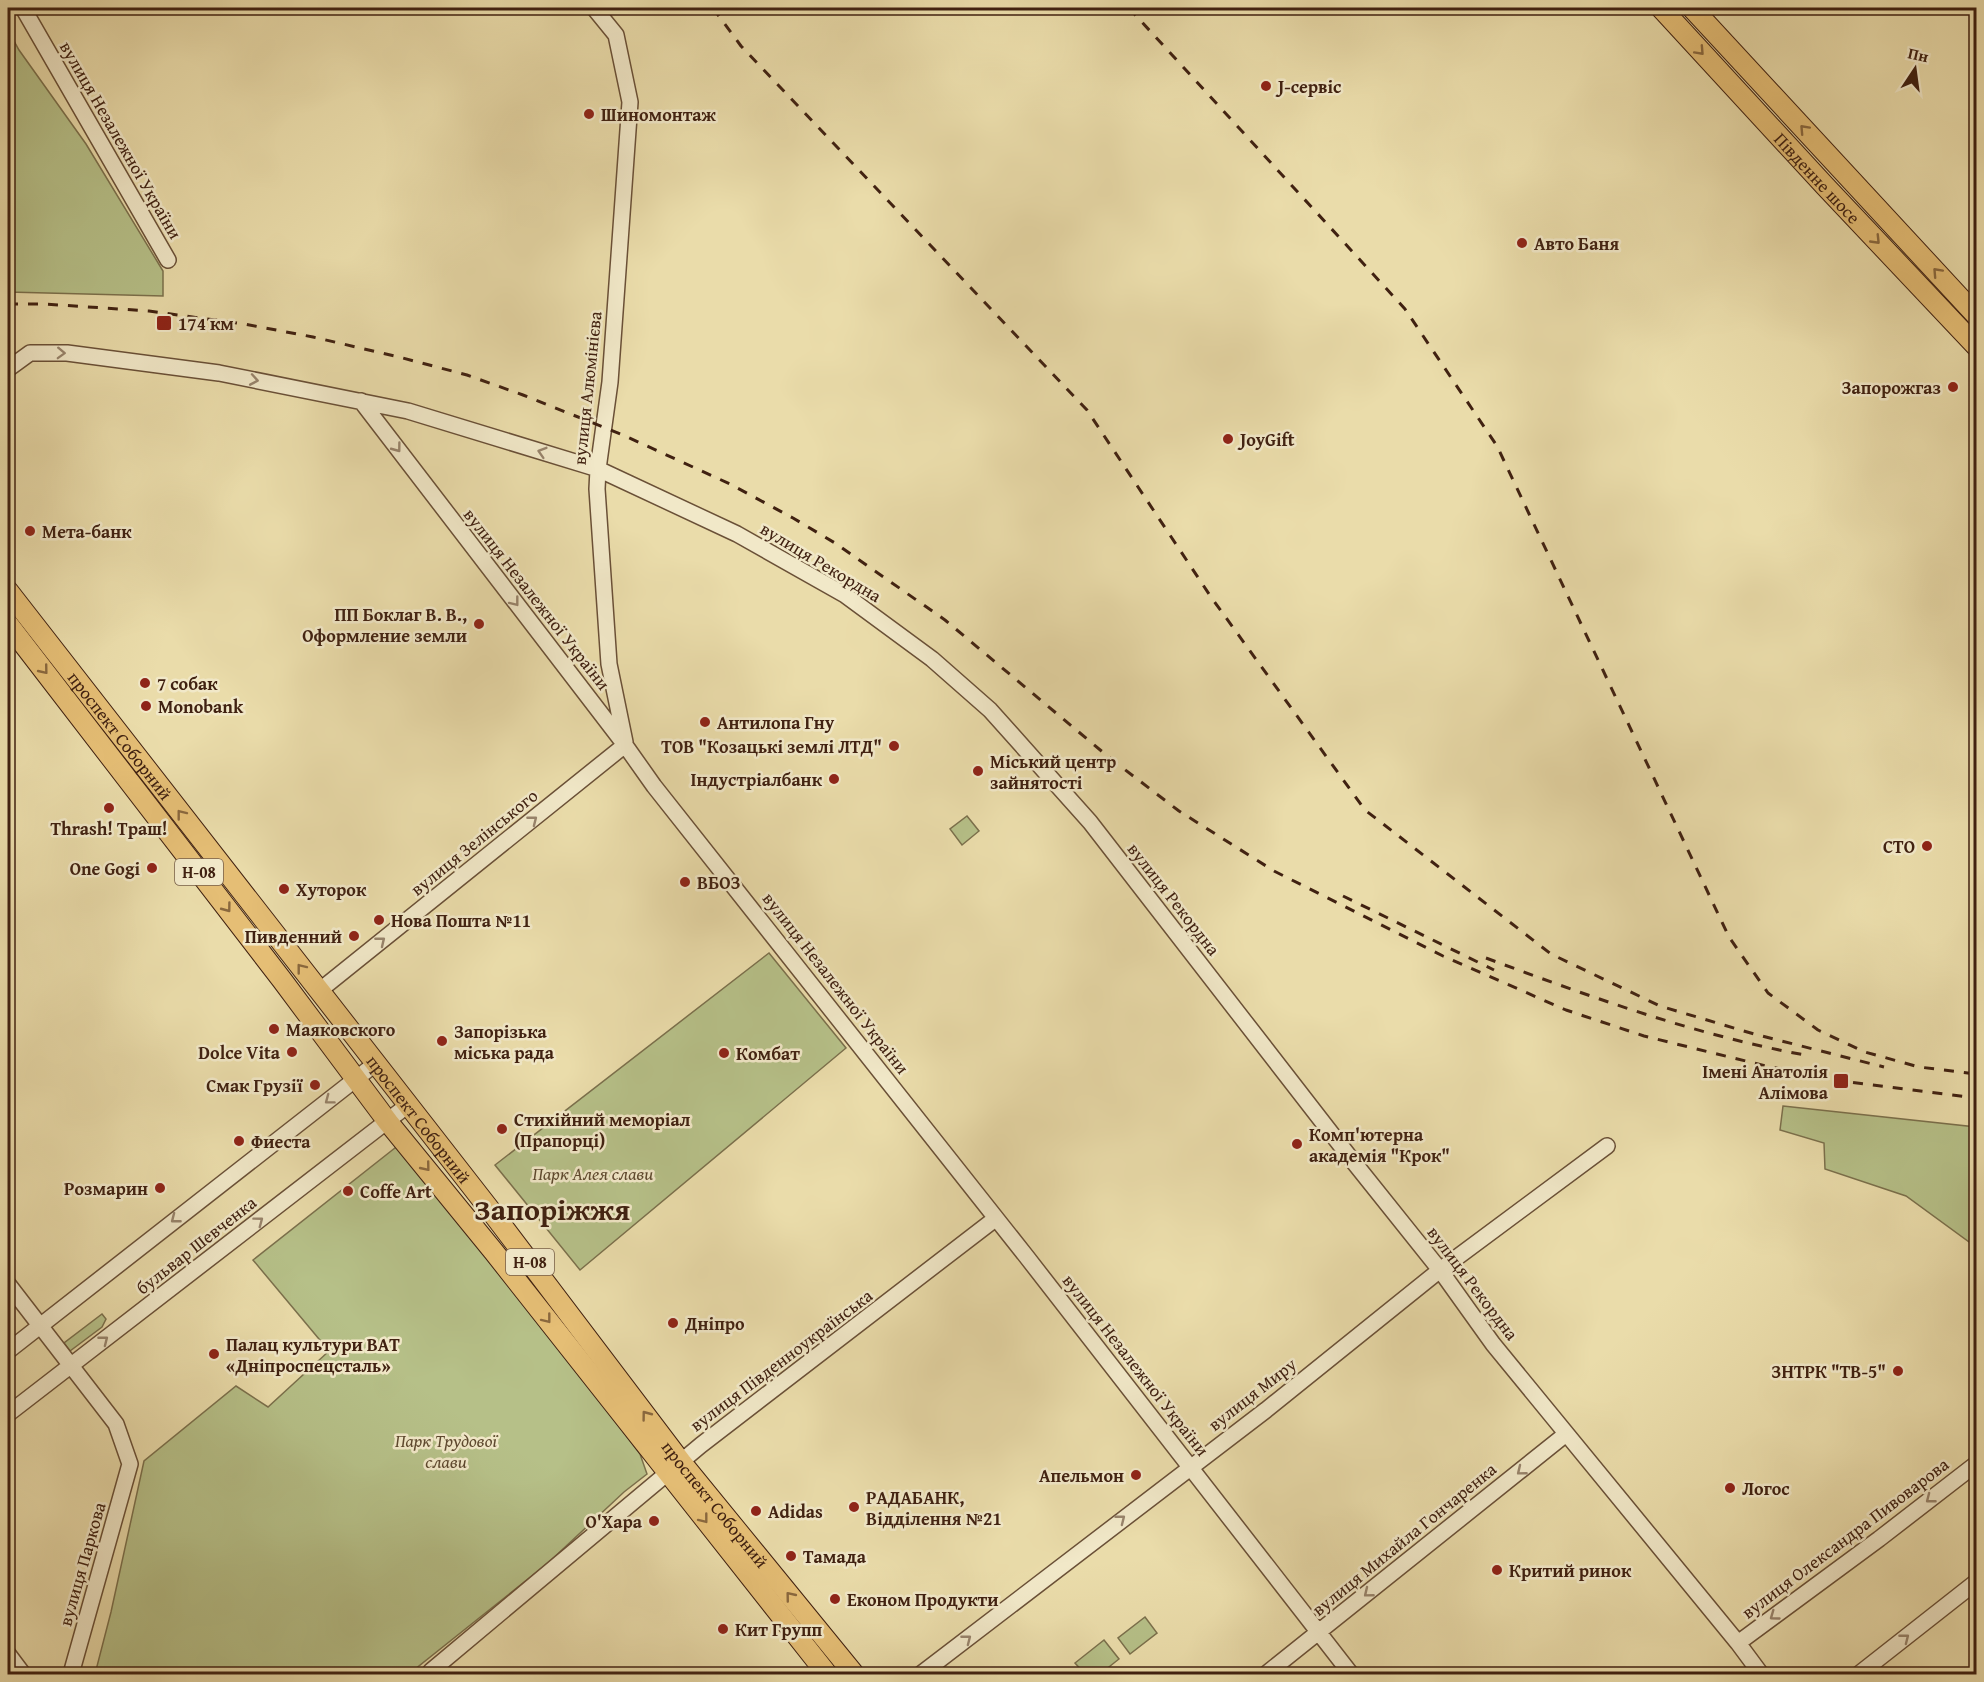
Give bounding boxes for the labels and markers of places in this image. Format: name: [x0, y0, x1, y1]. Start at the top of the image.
place label: J-сервіс: [1275, 73, 1341, 100]
marker: J-сервіс: [1259, 79, 1273, 93]
place label: Шиномонтаж: [601, 101, 717, 128]
marker: Шиномонтаж: [582, 107, 596, 121]
place label: Авто Баня: [1534, 230, 1619, 257]
marker: Авто Баня: [1515, 236, 1529, 250]
place label: 174 км: [178, 310, 234, 337]
marker: 174 км: [155, 314, 173, 332]
place label: Запорожгаз: [1841, 374, 1941, 401]
marker: Запорожгаз: [1946, 380, 1960, 394]
place label: JoyGift: [1237, 426, 1295, 453]
marker: JoyGift: [1221, 432, 1235, 446]
place label: Мета-банк: [42, 518, 132, 545]
marker: Мета-банк: [23, 524, 37, 538]
place label: ПП Боклаг В. В., Оформление земли: [302, 601, 467, 649]
marker: ПП Боклаг В. В., Оформление земли: [472, 617, 486, 631]
place label: 7 собак: [157, 670, 218, 697]
marker: 7 собак: [138, 676, 152, 690]
place label: Monobank: [158, 693, 244, 720]
marker: Monobank: [139, 699, 153, 713]
place label: Антилопа Гну: [717, 709, 835, 736]
marker: Антилопа Гну: [698, 715, 712, 729]
place label: ТОВ "Козацькі землі ЛТД": [661, 733, 882, 760]
marker: ТОВ "Козацькі землі ЛТД": [887, 739, 901, 753]
place label: Міський центр зайнятості: [990, 748, 1116, 796]
marker: Міський центр зайнятості: [971, 764, 985, 778]
place label: Індустріалбанк: [690, 766, 823, 793]
marker: Індустріалбанк: [827, 772, 841, 786]
marker: Thrash! Траш!: [102, 801, 116, 815]
place label: Thrash! Траш!: [50, 815, 168, 842]
place label: СТО: [1883, 833, 1915, 860]
marker: СТО: [1920, 839, 1934, 853]
place label: One Gogi: [70, 855, 140, 882]
marker: One Gogi: [145, 861, 159, 875]
place label: ВБОЗ: [697, 869, 741, 896]
marker: ВБОЗ: [678, 875, 692, 889]
place label: Хуторок: [296, 876, 367, 903]
marker: Хуторок: [277, 882, 291, 896]
place label: Нова Пошта №11: [391, 907, 531, 934]
marker: Нова Пошта №11: [372, 913, 386, 927]
place label: Пивденний: [245, 923, 342, 950]
marker: Пивденний: [347, 929, 361, 943]
place label: Маяковского: [286, 1016, 396, 1043]
place label: Запорізька міська рада: [454, 1018, 555, 1066]
marker: Маяковского: [267, 1022, 281, 1036]
marker: Запорізька міська рада: [435, 1034, 449, 1048]
place label: Dolce Vita: [198, 1039, 281, 1066]
place label: Комбат: [736, 1040, 800, 1067]
marker: Dolce Vita: [285, 1045, 299, 1059]
marker: Комбат: [717, 1046, 731, 1060]
place label: Імені Анатолія Алімова: [1702, 1058, 1829, 1106]
place label: Смак Грузії: [206, 1072, 304, 1099]
marker: Імені Анатолія Алімова: [1832, 1072, 1850, 1090]
marker: Смак Грузії: [308, 1078, 322, 1092]
place label: Стихійний меморіал (Прапорці): [514, 1106, 691, 1154]
place label: Комп'ютерна академія "Крок": [1309, 1121, 1450, 1169]
marker: Стихійний меморіал (Прапорці): [495, 1122, 509, 1136]
place label: Фиеста: [251, 1128, 311, 1155]
marker: Фиеста: [232, 1134, 246, 1148]
marker: Комп'ютерна академія "Крок": [1290, 1137, 1304, 1151]
place label: Розмарин: [64, 1175, 148, 1202]
place label: Coffe Art: [360, 1178, 432, 1205]
marker: Розмарин: [153, 1181, 167, 1195]
marker: Coffe Art: [341, 1184, 355, 1198]
place label: Дніпро: [684, 1310, 745, 1337]
marker: Дніпро: [666, 1316, 680, 1330]
place label: Палац культури ВАТ «Дніпроспецсталь»: [226, 1331, 400, 1379]
marker: Палац культури ВАТ «Дніпроспецсталь»: [207, 1347, 221, 1361]
place label: ЗНТРК "ТВ-5": [1771, 1358, 1886, 1385]
marker: ЗНТРК "ТВ-5": [1891, 1364, 1905, 1378]
place label: Апельмон: [1039, 1462, 1124, 1489]
marker: Апельмон: [1129, 1468, 1143, 1482]
place label: Логос: [1742, 1475, 1790, 1502]
marker: Логос: [1723, 1481, 1737, 1495]
place label: РАДАБАНК, Відділення №21: [866, 1484, 1002, 1532]
place label: Adidas: [768, 1498, 823, 1525]
marker: РАДАБАНК, Відділення №21: [847, 1500, 861, 1514]
marker: Adidas: [749, 1504, 763, 1518]
place label: О'Хара: [586, 1508, 643, 1535]
marker: О'Хара: [647, 1514, 661, 1528]
place label: Тамада: [803, 1543, 867, 1570]
marker: Тамада: [784, 1549, 798, 1563]
place label: Критий ринок: [1509, 1557, 1632, 1584]
marker: Критий ринок: [1490, 1563, 1504, 1577]
place label: Економ Продукти: [847, 1586, 998, 1613]
marker: Економ Продукти: [828, 1592, 842, 1606]
place label: Кит Групп: [735, 1616, 823, 1643]
marker: Кит Групп: [716, 1622, 730, 1636]

